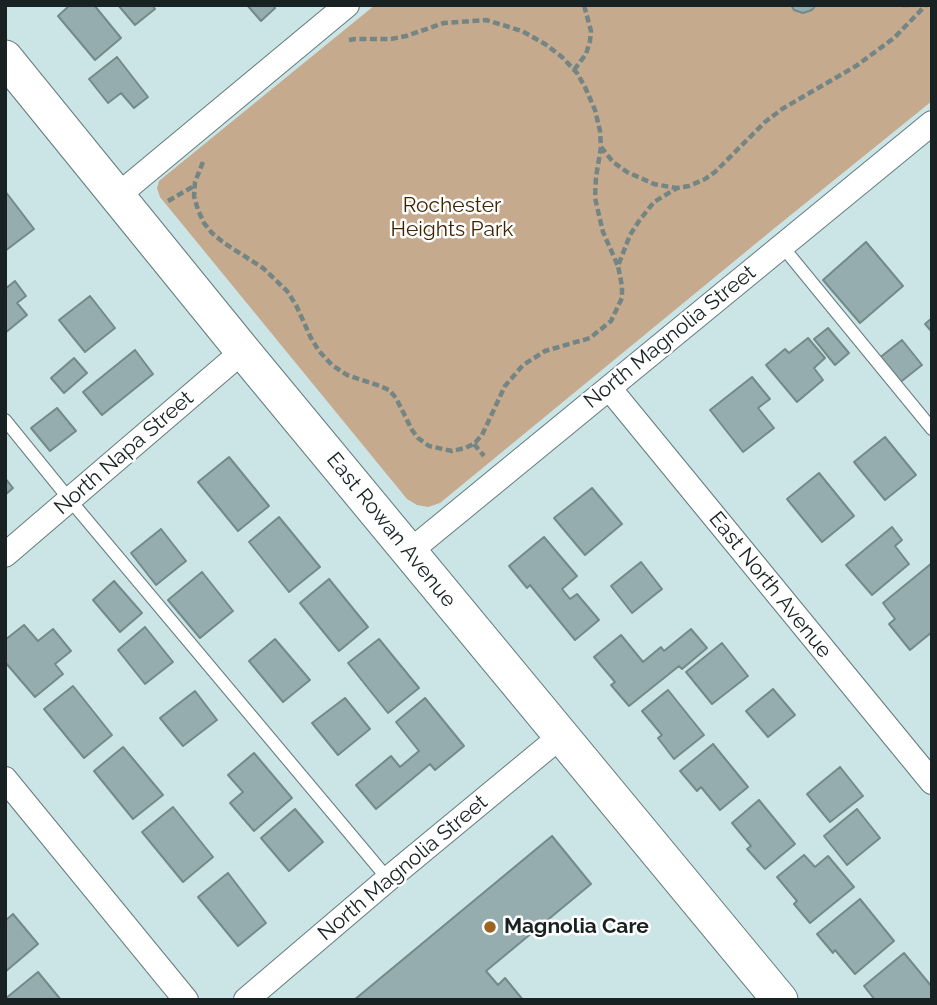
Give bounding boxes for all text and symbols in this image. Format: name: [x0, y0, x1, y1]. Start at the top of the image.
park label: Rochester Heights Park: [391, 193, 513, 243]
street label: North Magnolia Street: [579, 260, 761, 414]
street label: North Napa Street: [49, 386, 199, 520]
street label: East Rowan Avenue: [321, 448, 461, 612]
street label: East North Avenue: [703, 507, 837, 663]
street label: North Magnolia Street: [313, 790, 493, 946]
place label: Magnolia Care: [504, 914, 649, 940]
marker: Magnolia Care: [482, 919, 498, 935]

